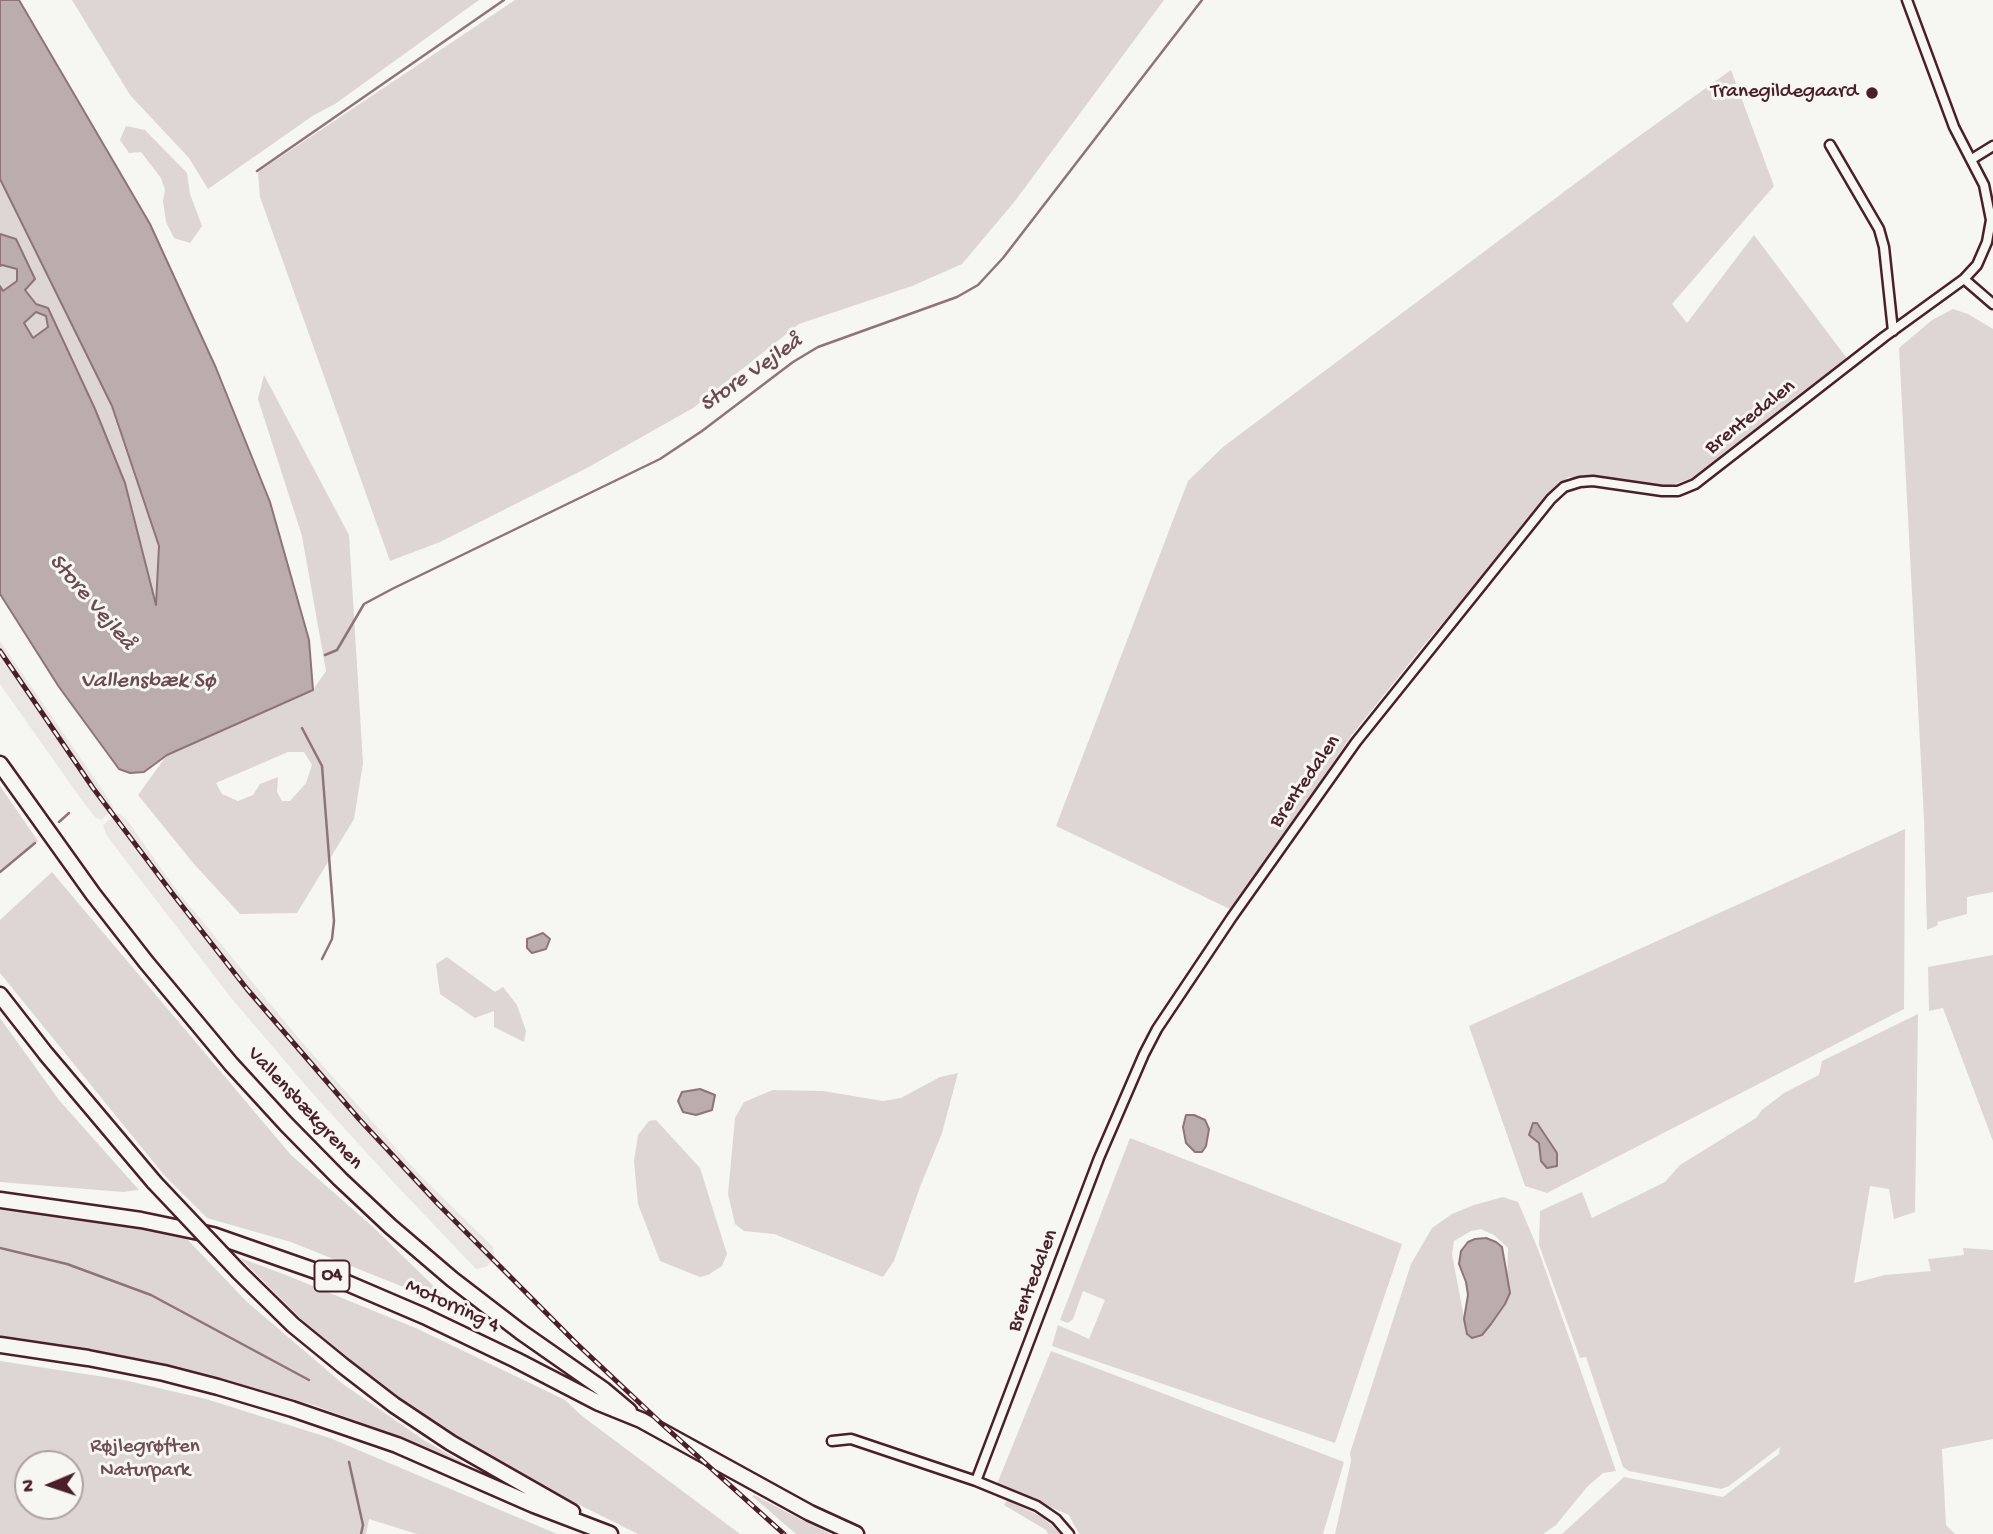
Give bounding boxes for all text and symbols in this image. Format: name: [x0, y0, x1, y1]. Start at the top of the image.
place label: Tranegildegaard: [1711, 80, 1858, 106]
marker: Tranegildegaard: [1864, 85, 1880, 101]
water label: Store Vejleå: [696, 329, 808, 419]
street label: Brentedalen: [1701, 375, 1801, 461]
water label: Store Vejleå: [42, 549, 140, 657]
water label: Vallensbæk Sø: [80, 668, 216, 696]
street label: Brentedalen: [1265, 731, 1347, 833]
street label: Vallensbækgrenen: [241, 1042, 367, 1176]
street label: Brentedalen: [1003, 1226, 1065, 1336]
road number: O4: [314, 1260, 350, 1292]
street label: Motorring 4: [401, 1274, 503, 1340]
park label: Røjlegrøften Naturpark: [90, 1435, 200, 1485]
north arrow: [14, 1450, 84, 1520]
text: N: [18, 1479, 41, 1492]

